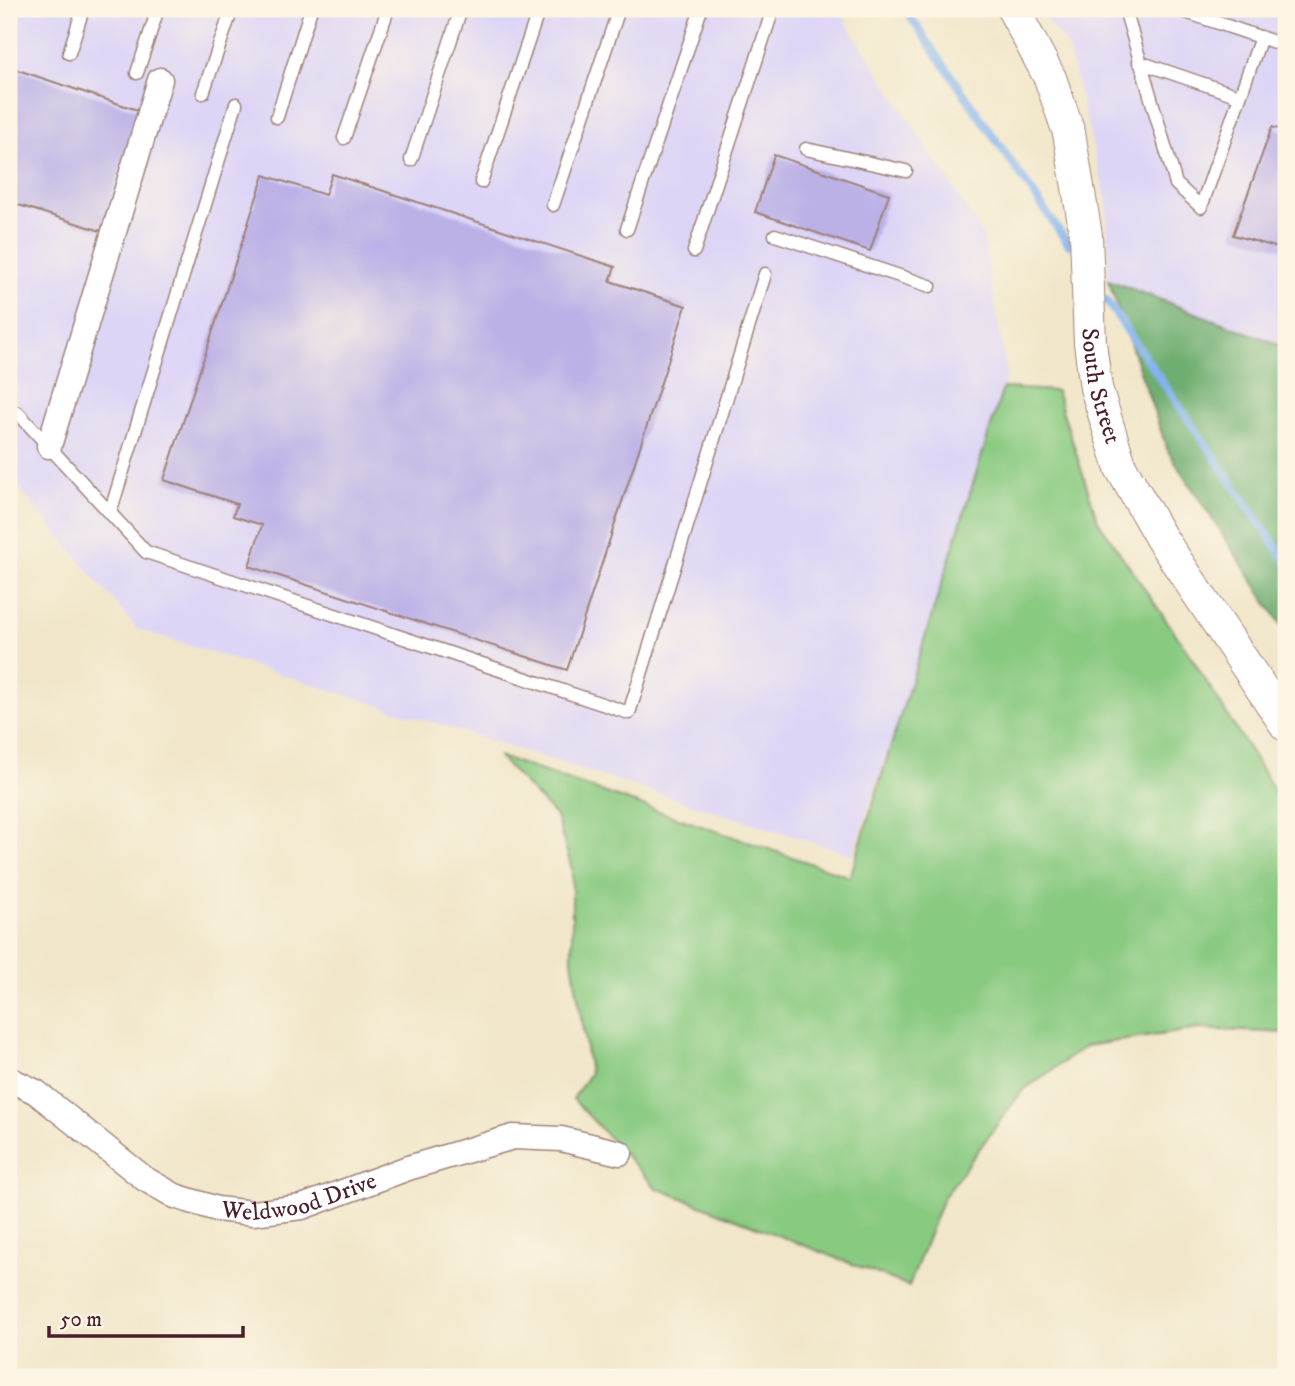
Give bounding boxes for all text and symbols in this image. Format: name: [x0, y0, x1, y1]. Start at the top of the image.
street label: South Street: [1074, 327, 1128, 448]
street label: Weldwood Drive: [219, 1166, 381, 1228]
scale bar: [49, 1295, 243, 1339]
text: 50 m: [60, 1307, 102, 1333]

